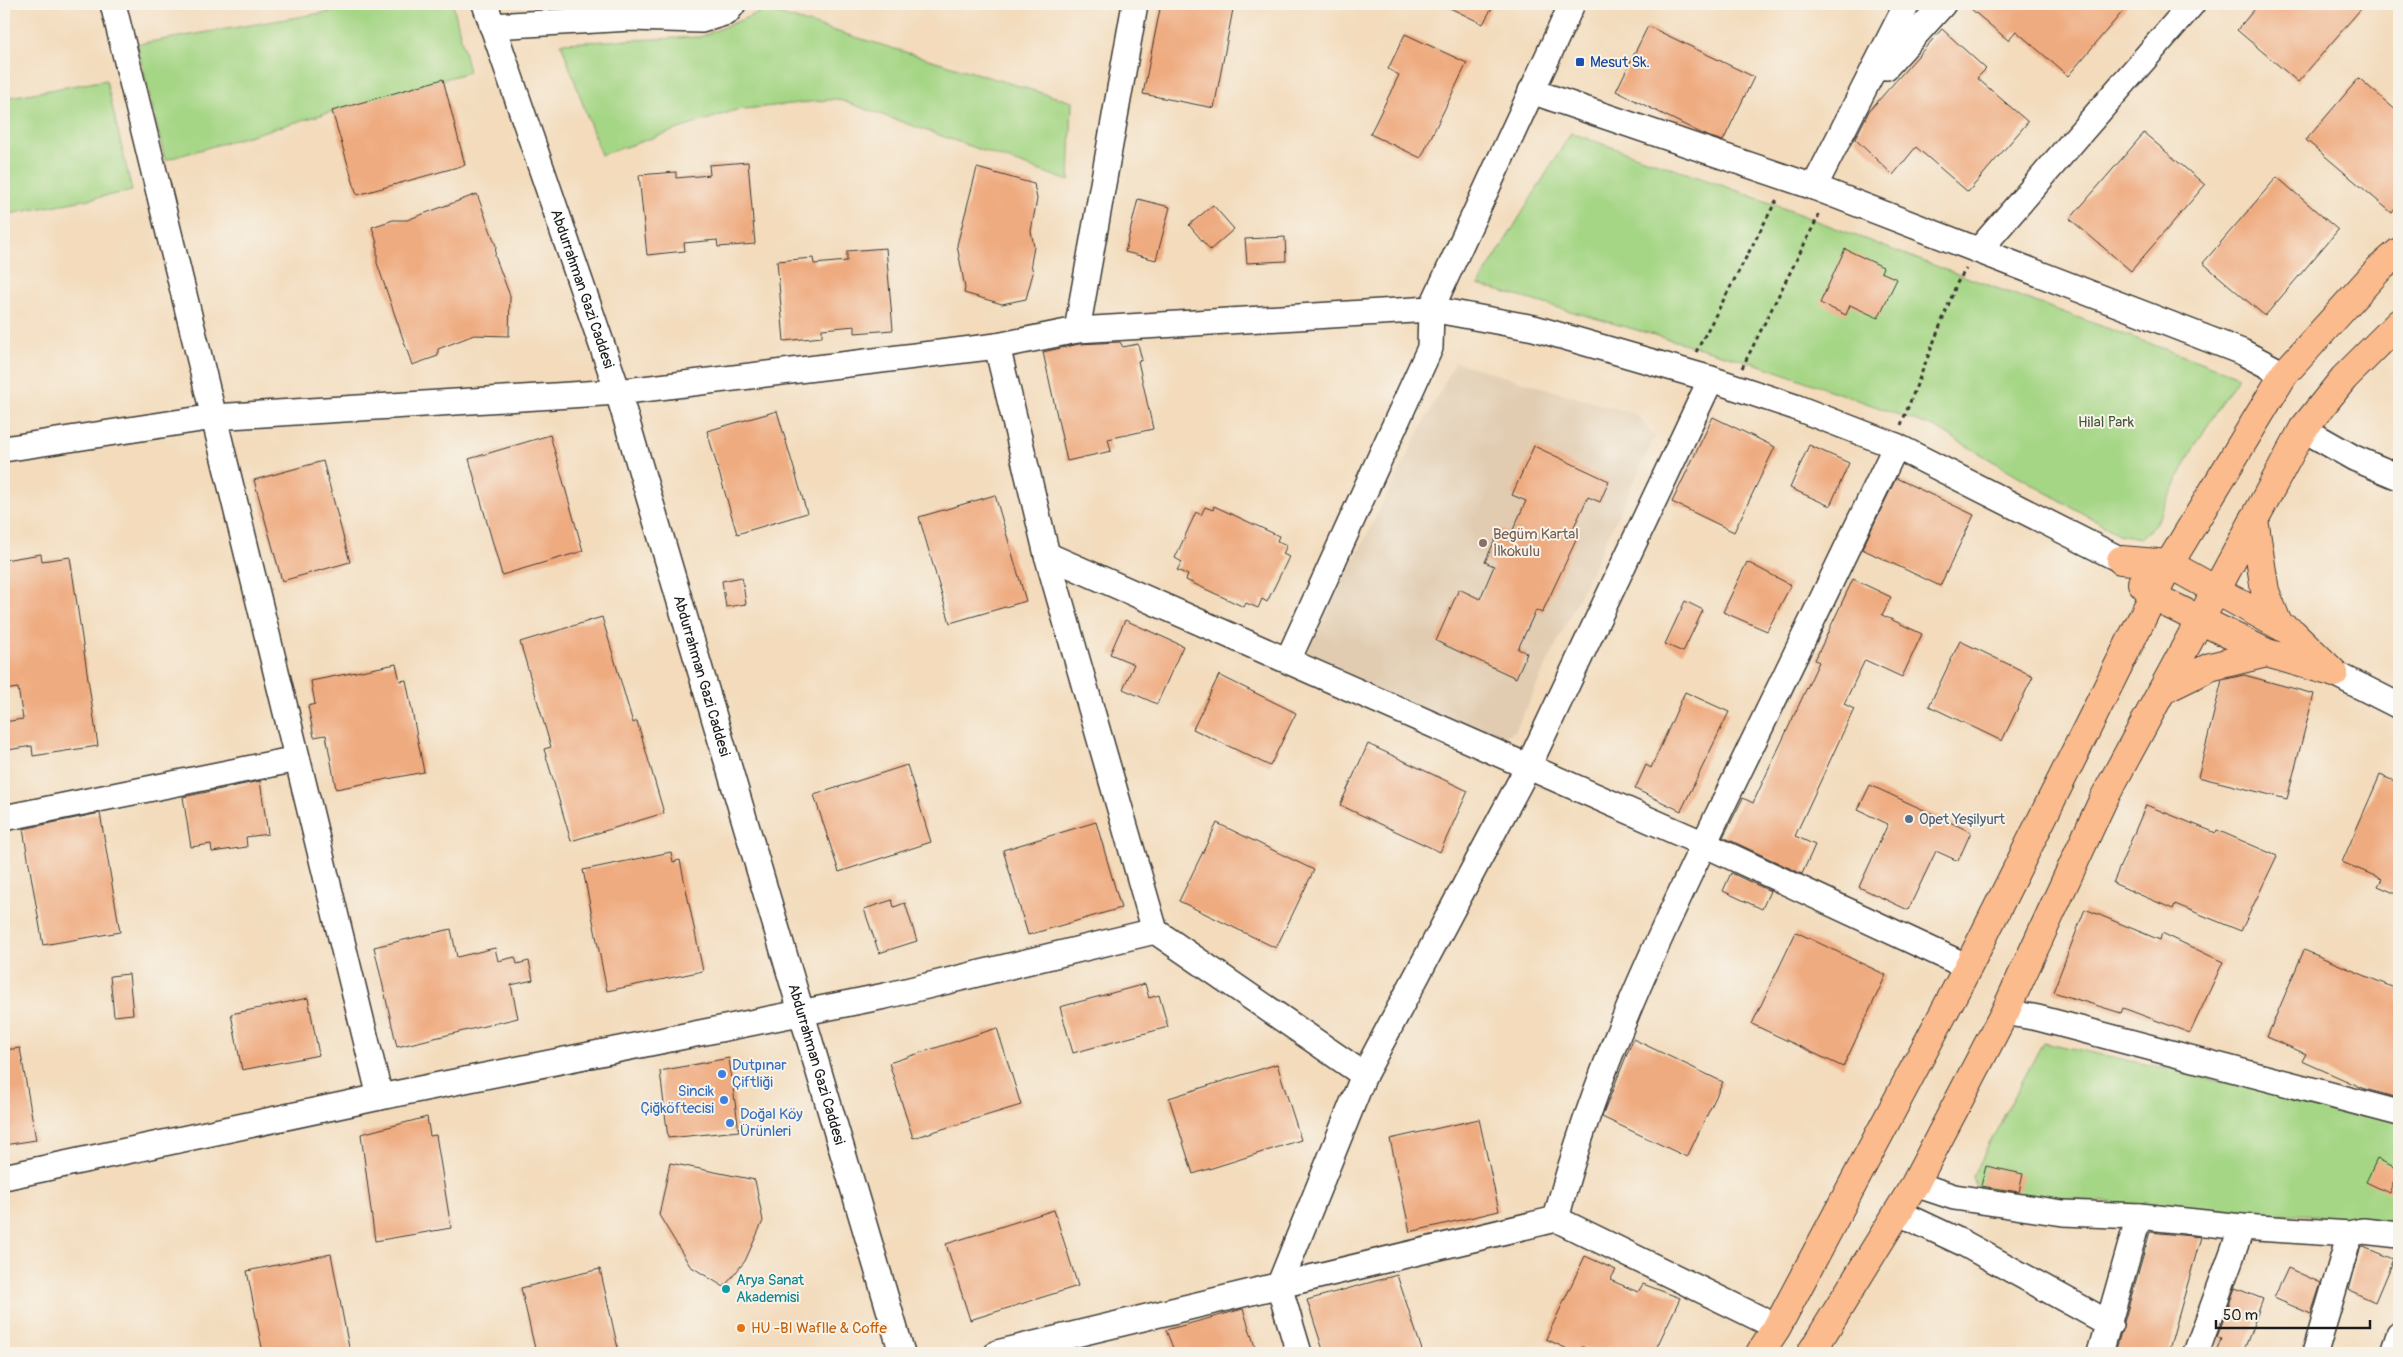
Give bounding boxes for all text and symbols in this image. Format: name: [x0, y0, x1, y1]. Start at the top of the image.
place label: Mesut Sk.: [1590, 53, 1650, 72]
marker: Mesut Sk.: [1574, 56, 1586, 68]
street label: Abdurrahman Gazi Caddesi: [547, 207, 619, 371]
park label: Hilal Park: [2078, 413, 2135, 432]
place label: Begüm Kartal İlkokulu: [1493, 525, 1579, 561]
marker: Begüm Kartal İlkokulu: [1477, 537, 1489, 549]
street label: Abdurrahman Gazi Caddesi: [669, 593, 735, 759]
place label: Opet Yeşilyurt: [1919, 810, 2006, 829]
marker: Opet Yeşilyurt: [1903, 813, 1915, 825]
street label: Abdurrahman Gazi Caddesi: [784, 981, 849, 1147]
place label: Dutpınar Çiftliği: [732, 1056, 787, 1092]
marker: Dutpınar Çiftliği: [716, 1068, 728, 1080]
place label: Sincik Çiğköftecisi: [640, 1082, 715, 1118]
marker: Sincik Çiğköftecisi: [718, 1094, 730, 1106]
place label: Doğal Köy Ürünleri: [740, 1105, 803, 1141]
marker: Doğal Köy Ürünleri: [724, 1117, 736, 1129]
place label: Arya Sanat Akademisi: [736, 1271, 805, 1307]
marker: Arya Sanat Akademisi: [720, 1283, 732, 1295]
scale bar: [2216, 1297, 2369, 1329]
text: 50 m: [2223, 1306, 2258, 1325]
place label: HU -BI Waflle & Coffe: [751, 1319, 887, 1338]
marker: HU -BI Waflle & Coffe: [735, 1322, 747, 1334]

